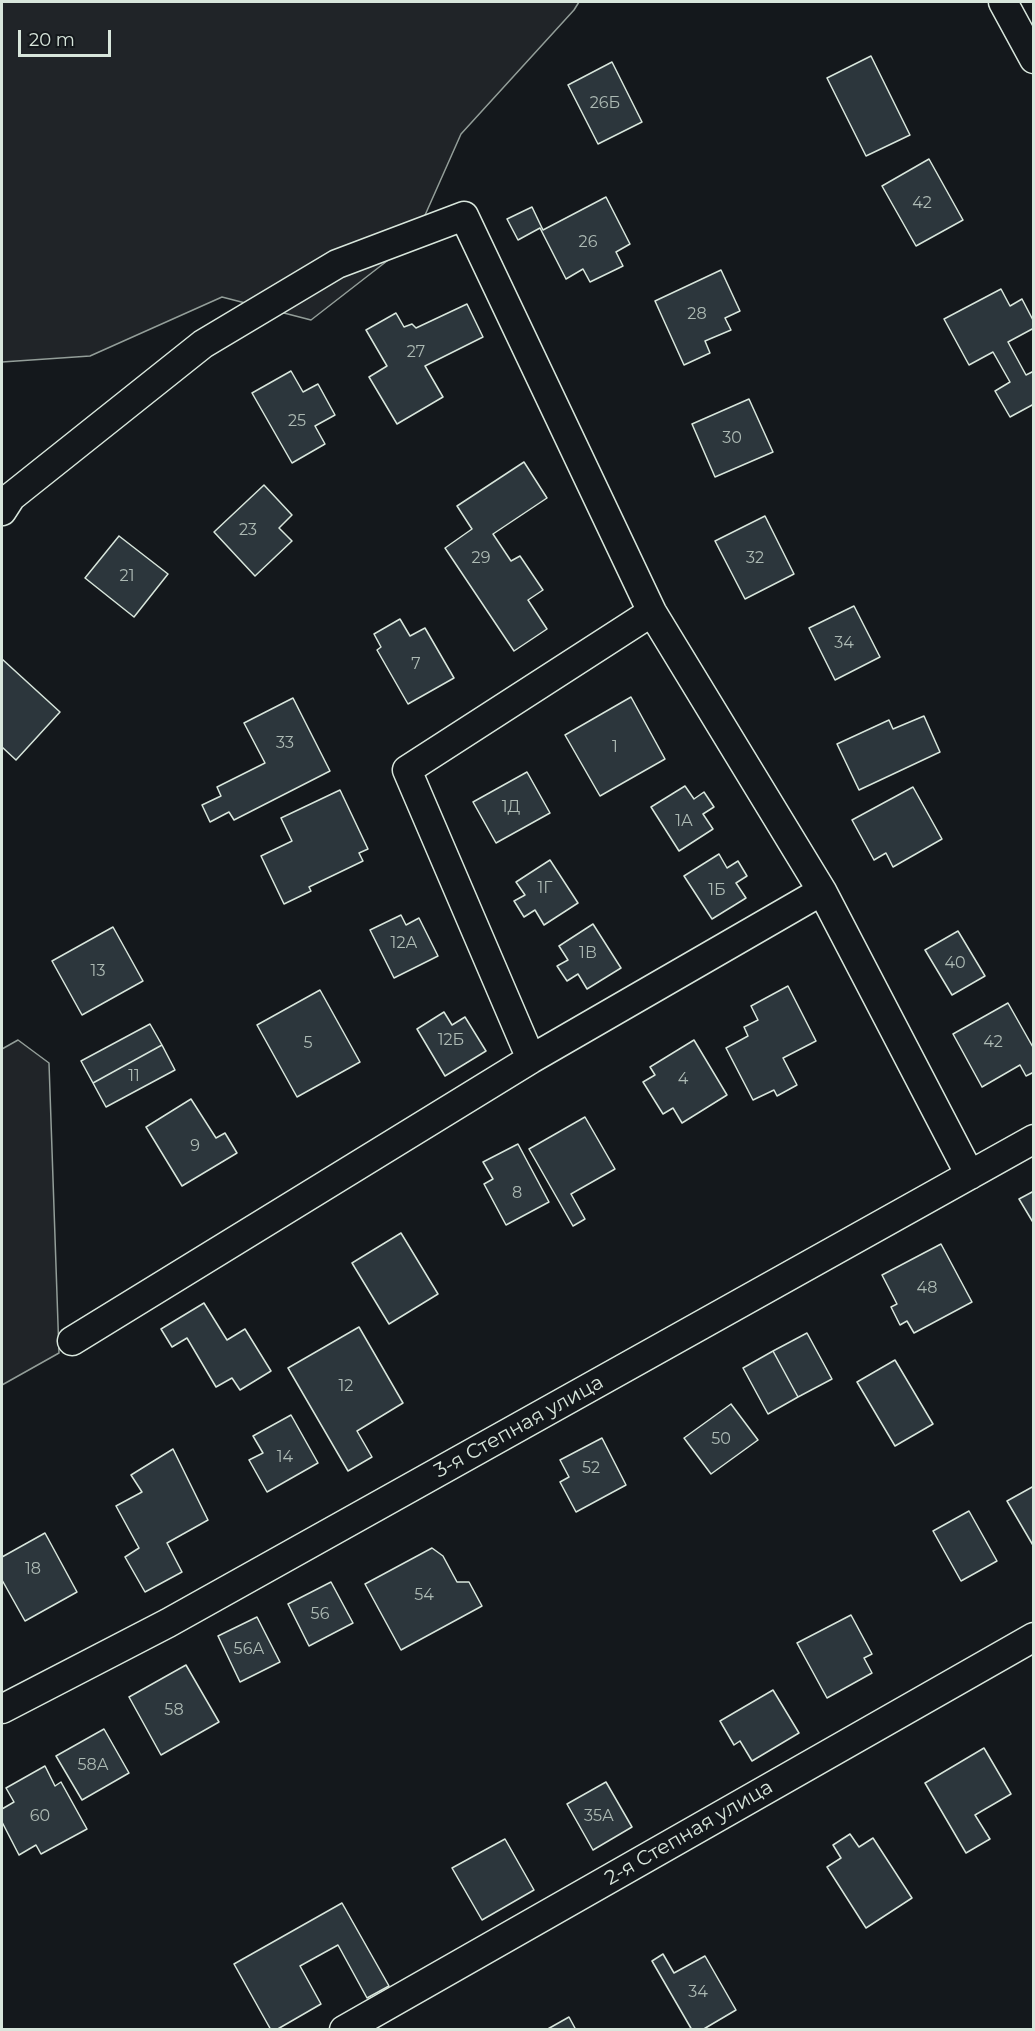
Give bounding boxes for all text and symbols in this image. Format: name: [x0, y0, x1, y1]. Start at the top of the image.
scale bar: [21, 18, 114, 56]
text: 20 m: [29, 29, 75, 51]
house number: 26Б: [590, 93, 620, 113]
house number: 42: [912, 193, 932, 213]
house number: 26: [579, 232, 597, 252]
house number: 28: [687, 304, 707, 324]
house number: 27: [407, 342, 425, 362]
house number: 25: [288, 411, 306, 431]
house number: 30: [722, 428, 742, 448]
house number: 23: [239, 520, 257, 540]
house number: 29: [472, 548, 490, 568]
house number: 32: [746, 548, 764, 568]
house number: 21: [120, 566, 134, 586]
house number: 34: [834, 633, 854, 653]
house number: 7: [411, 654, 421, 674]
house number: 33: [276, 733, 294, 753]
house number: 1: [612, 737, 618, 757]
house number: 1Д: [502, 797, 520, 817]
house number: 1А: [675, 811, 693, 831]
house number: 1Г: [538, 878, 552, 898]
house number: 1Б: [708, 880, 726, 900]
house number: 12А: [391, 933, 417, 953]
house number: 1В: [579, 943, 597, 963]
house number: 40: [944, 953, 966, 973]
house number: 13: [91, 961, 105, 981]
house number: 12Б: [438, 1030, 464, 1050]
house number: 42: [983, 1032, 1003, 1052]
house number: 5: [303, 1033, 313, 1053]
house number: 11: [128, 1066, 140, 1086]
house number: 4: [678, 1069, 688, 1089]
house number: 9: [190, 1136, 200, 1156]
house number: 8: [512, 1183, 522, 1203]
house number: 48: [917, 1278, 937, 1298]
street label: 3-я Степная улица: [430, 1371, 608, 1483]
house number: 12: [339, 1376, 353, 1396]
house number: 50: [711, 1429, 731, 1449]
house number: 14: [277, 1447, 293, 1467]
house number: 52: [582, 1458, 600, 1478]
house number: 18: [25, 1559, 41, 1579]
house number: 54: [414, 1585, 434, 1605]
house number: 56: [311, 1604, 329, 1624]
house number: 56А: [234, 1639, 264, 1659]
house number: 58: [164, 1700, 184, 1720]
house number: 58А: [77, 1755, 109, 1775]
street label: 2-я Степная улица: [601, 1775, 777, 1891]
house number: 60: [30, 1806, 50, 1826]
house number: 35А: [584, 1806, 614, 1826]
house number: 34: [688, 1982, 708, 2002]

